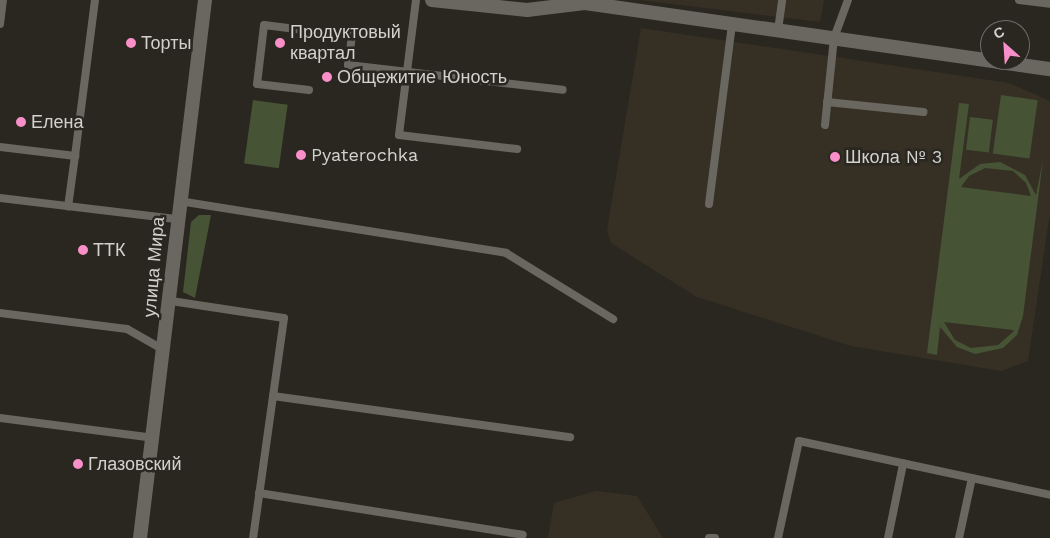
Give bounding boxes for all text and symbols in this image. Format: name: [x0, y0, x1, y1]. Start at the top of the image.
north arrow: [980, 20, 1030, 70]
place label: Продуктовый квартал: [290, 22, 401, 64]
text: С: [991, 23, 1007, 42]
place label: Торты: [141, 32, 191, 54]
marker: Торты: [125, 37, 137, 49]
marker: Продуктовый квартал: [274, 37, 286, 49]
place label: Общежитие Юность: [337, 66, 507, 88]
marker: Общежитие Юность: [321, 71, 333, 83]
place label: Елена: [31, 111, 83, 133]
marker: Елена: [15, 116, 27, 128]
place label: Pyaterochka: [311, 144, 418, 166]
place label: Школа № 3: [845, 146, 942, 168]
marker: Pyaterochka: [295, 149, 307, 161]
marker: Школа № 3: [829, 151, 841, 163]
street label: улица Мира: [139, 216, 169, 318]
place label: ТТК: [93, 239, 125, 261]
marker: ТТК: [77, 244, 89, 256]
place label: Глазовский: [88, 453, 181, 475]
marker: Глазовский: [72, 458, 84, 470]

